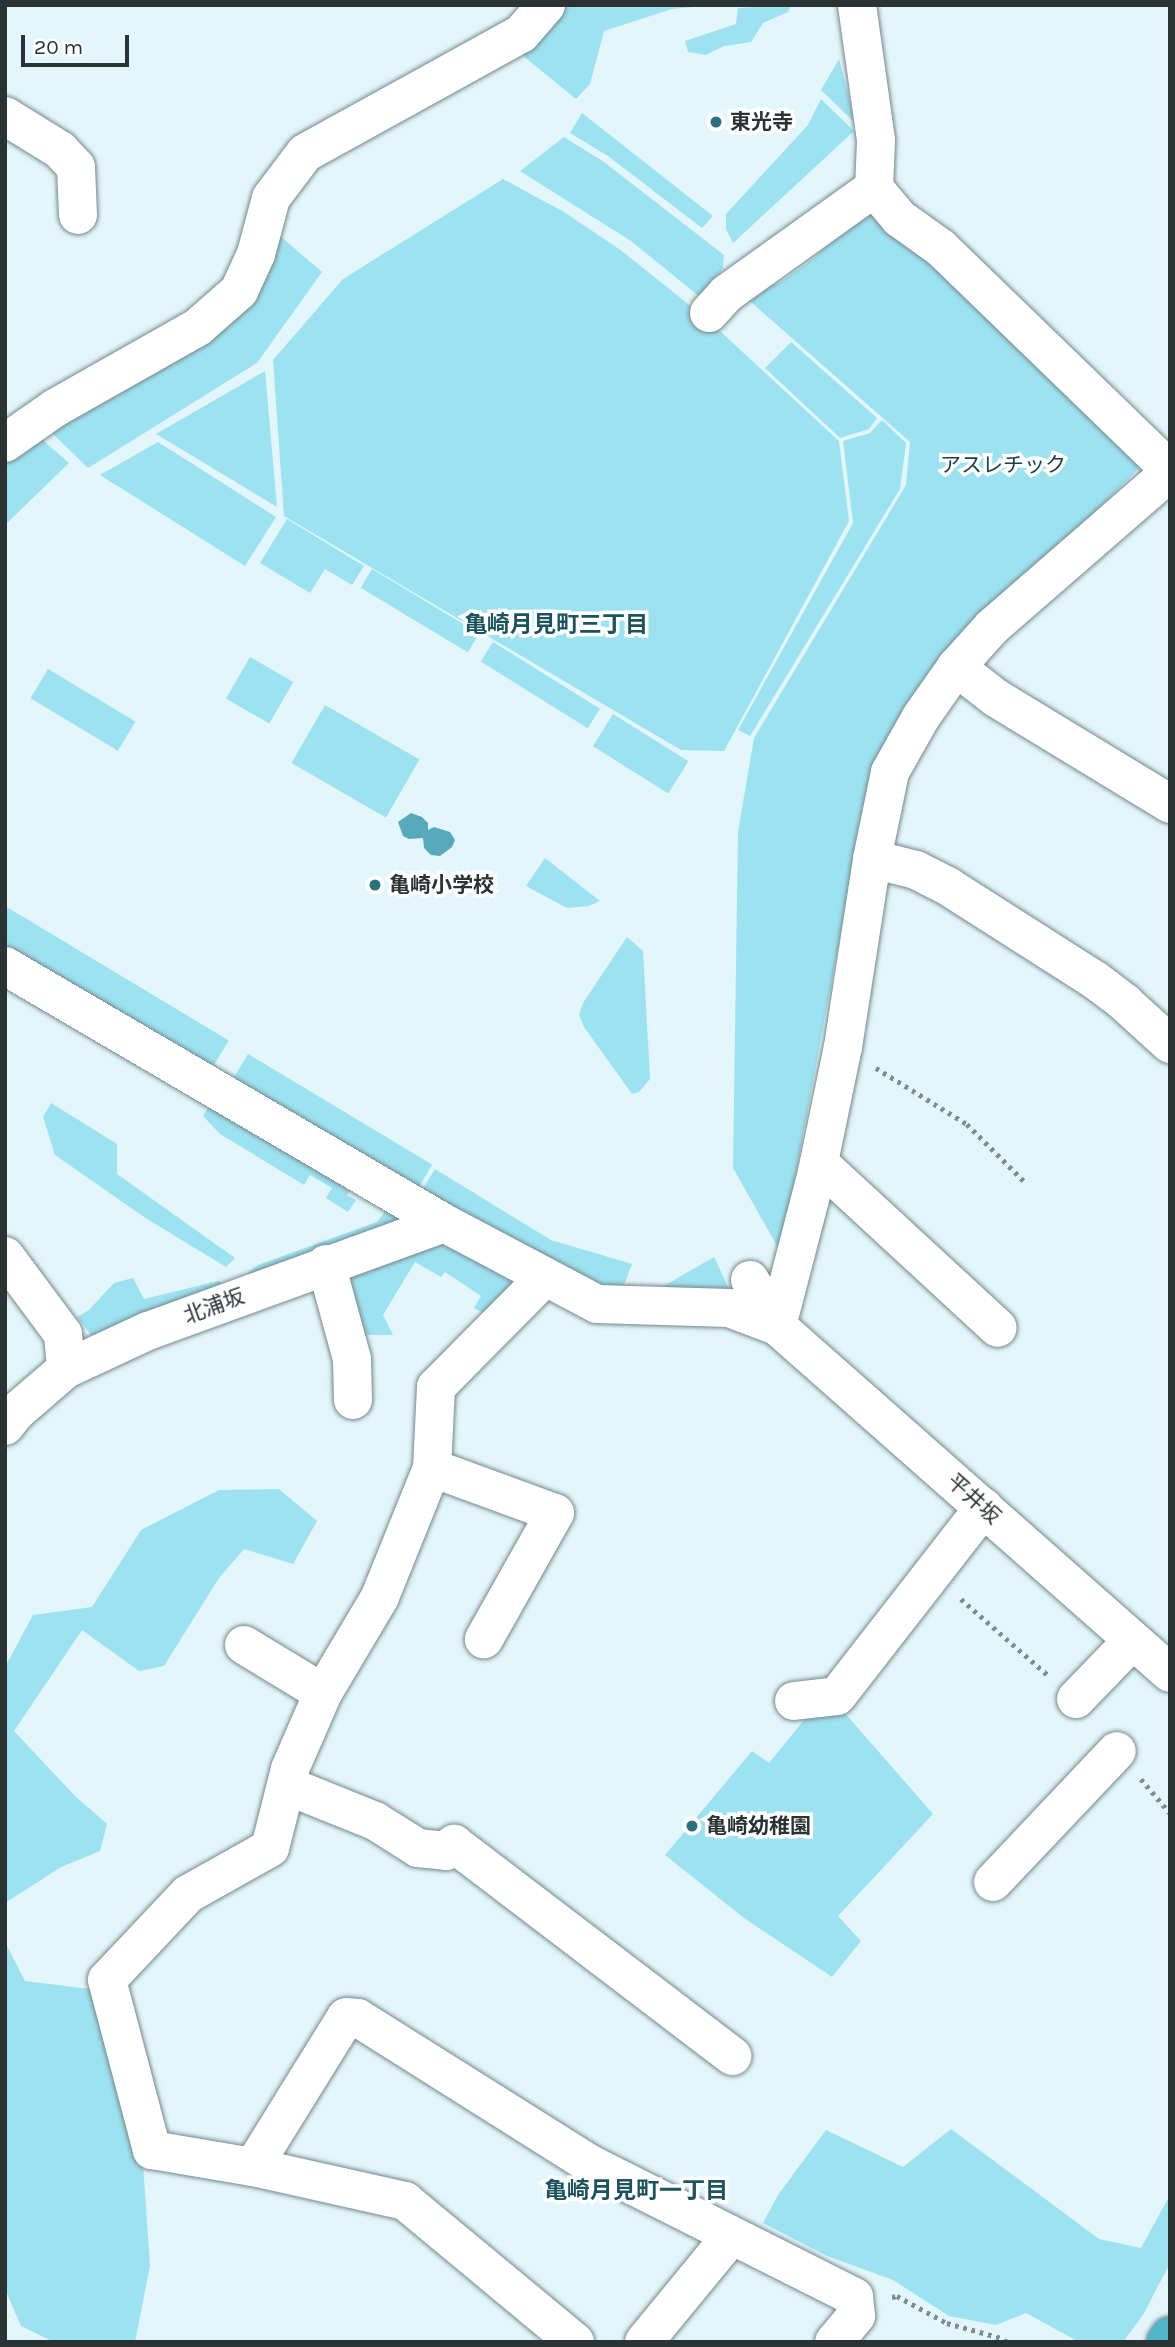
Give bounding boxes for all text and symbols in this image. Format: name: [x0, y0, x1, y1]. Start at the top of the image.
scale bar: [24, 21, 133, 65]
text: 20 m: [34, 35, 83, 59]
place label: 東光寺: [730, 109, 793, 135]
marker: 東光寺: [708, 114, 724, 130]
park label: アスレチック: [940, 452, 1066, 478]
district label: 亀崎月見町三丁目: [464, 611, 648, 639]
place label: 亀崎小学校: [389, 872, 494, 898]
marker: 亀崎小学校: [367, 877, 383, 893]
street label: 北浦坂: [180, 1283, 248, 1329]
street label: 平井坂: [942, 1469, 1006, 1529]
place label: 亀崎幼稚園: [706, 1813, 811, 1839]
marker: 亀崎幼稚園: [684, 1818, 700, 1834]
district label: 亀崎月見町一丁目: [544, 2177, 728, 2205]

